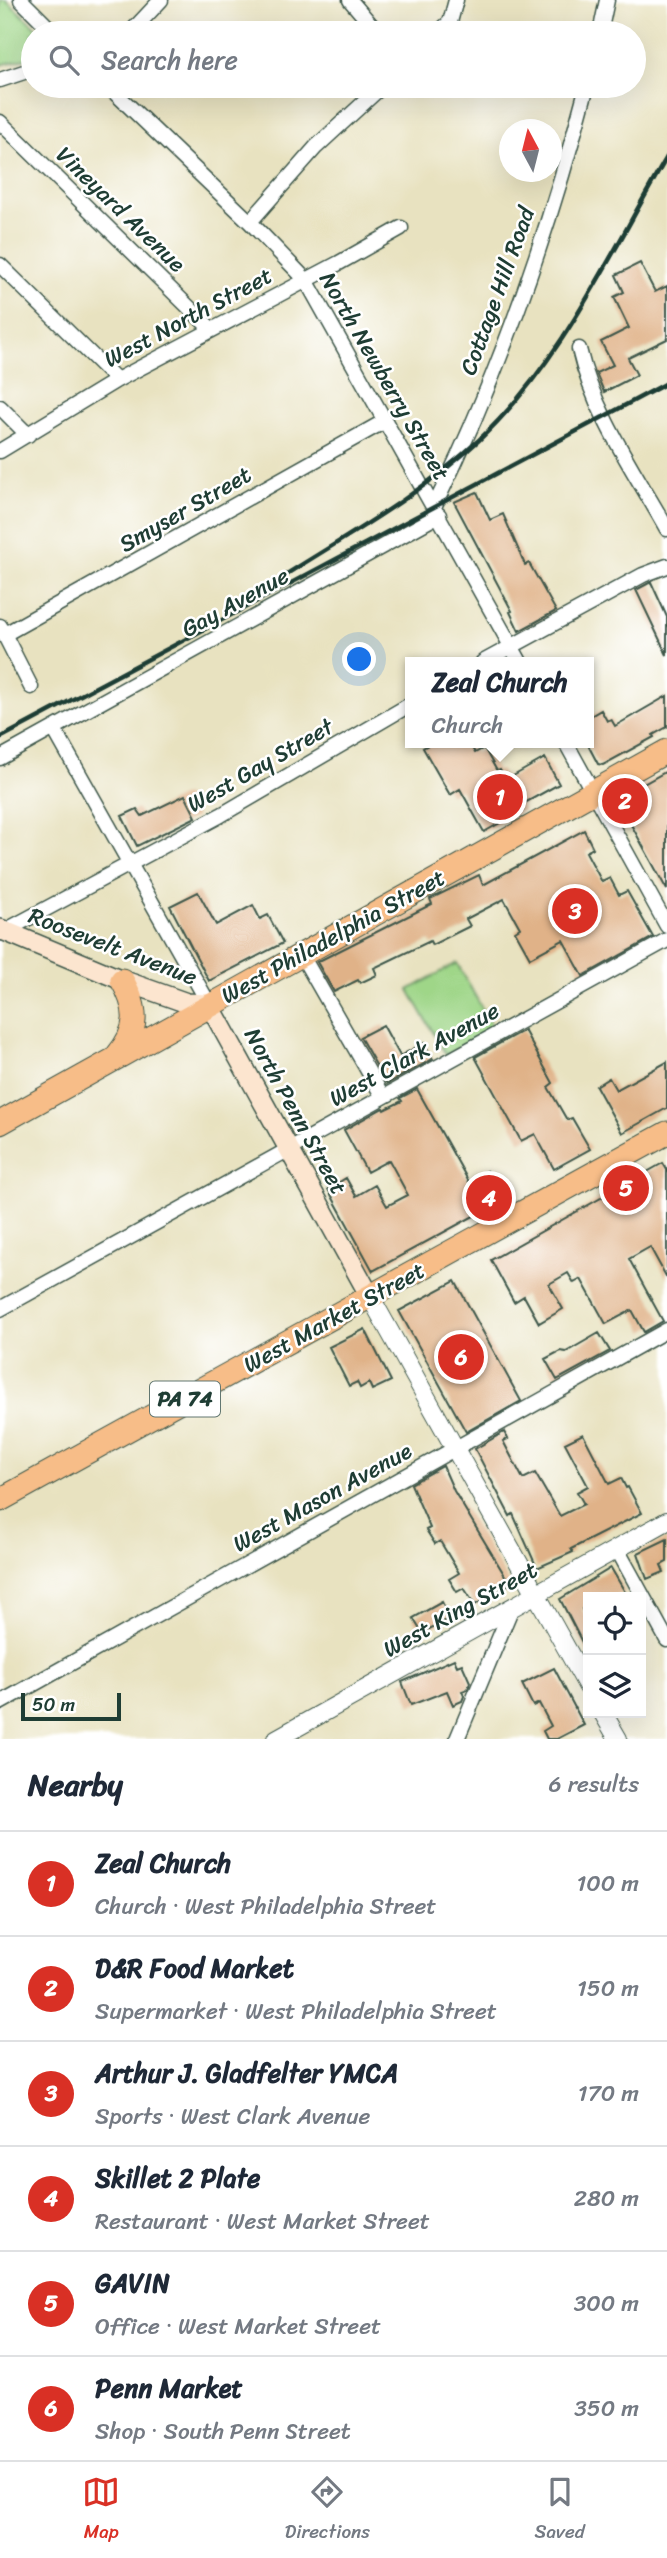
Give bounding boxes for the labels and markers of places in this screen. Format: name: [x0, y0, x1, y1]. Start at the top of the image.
pin: 1: [477, 771, 523, 823]
pin: 2: [602, 775, 648, 827]
pin: 3: [552, 885, 598, 937]
pin: 5: [603, 1162, 649, 1214]
pin: 4: [466, 1172, 512, 1224]
pin: 6: [438, 1331, 484, 1383]

